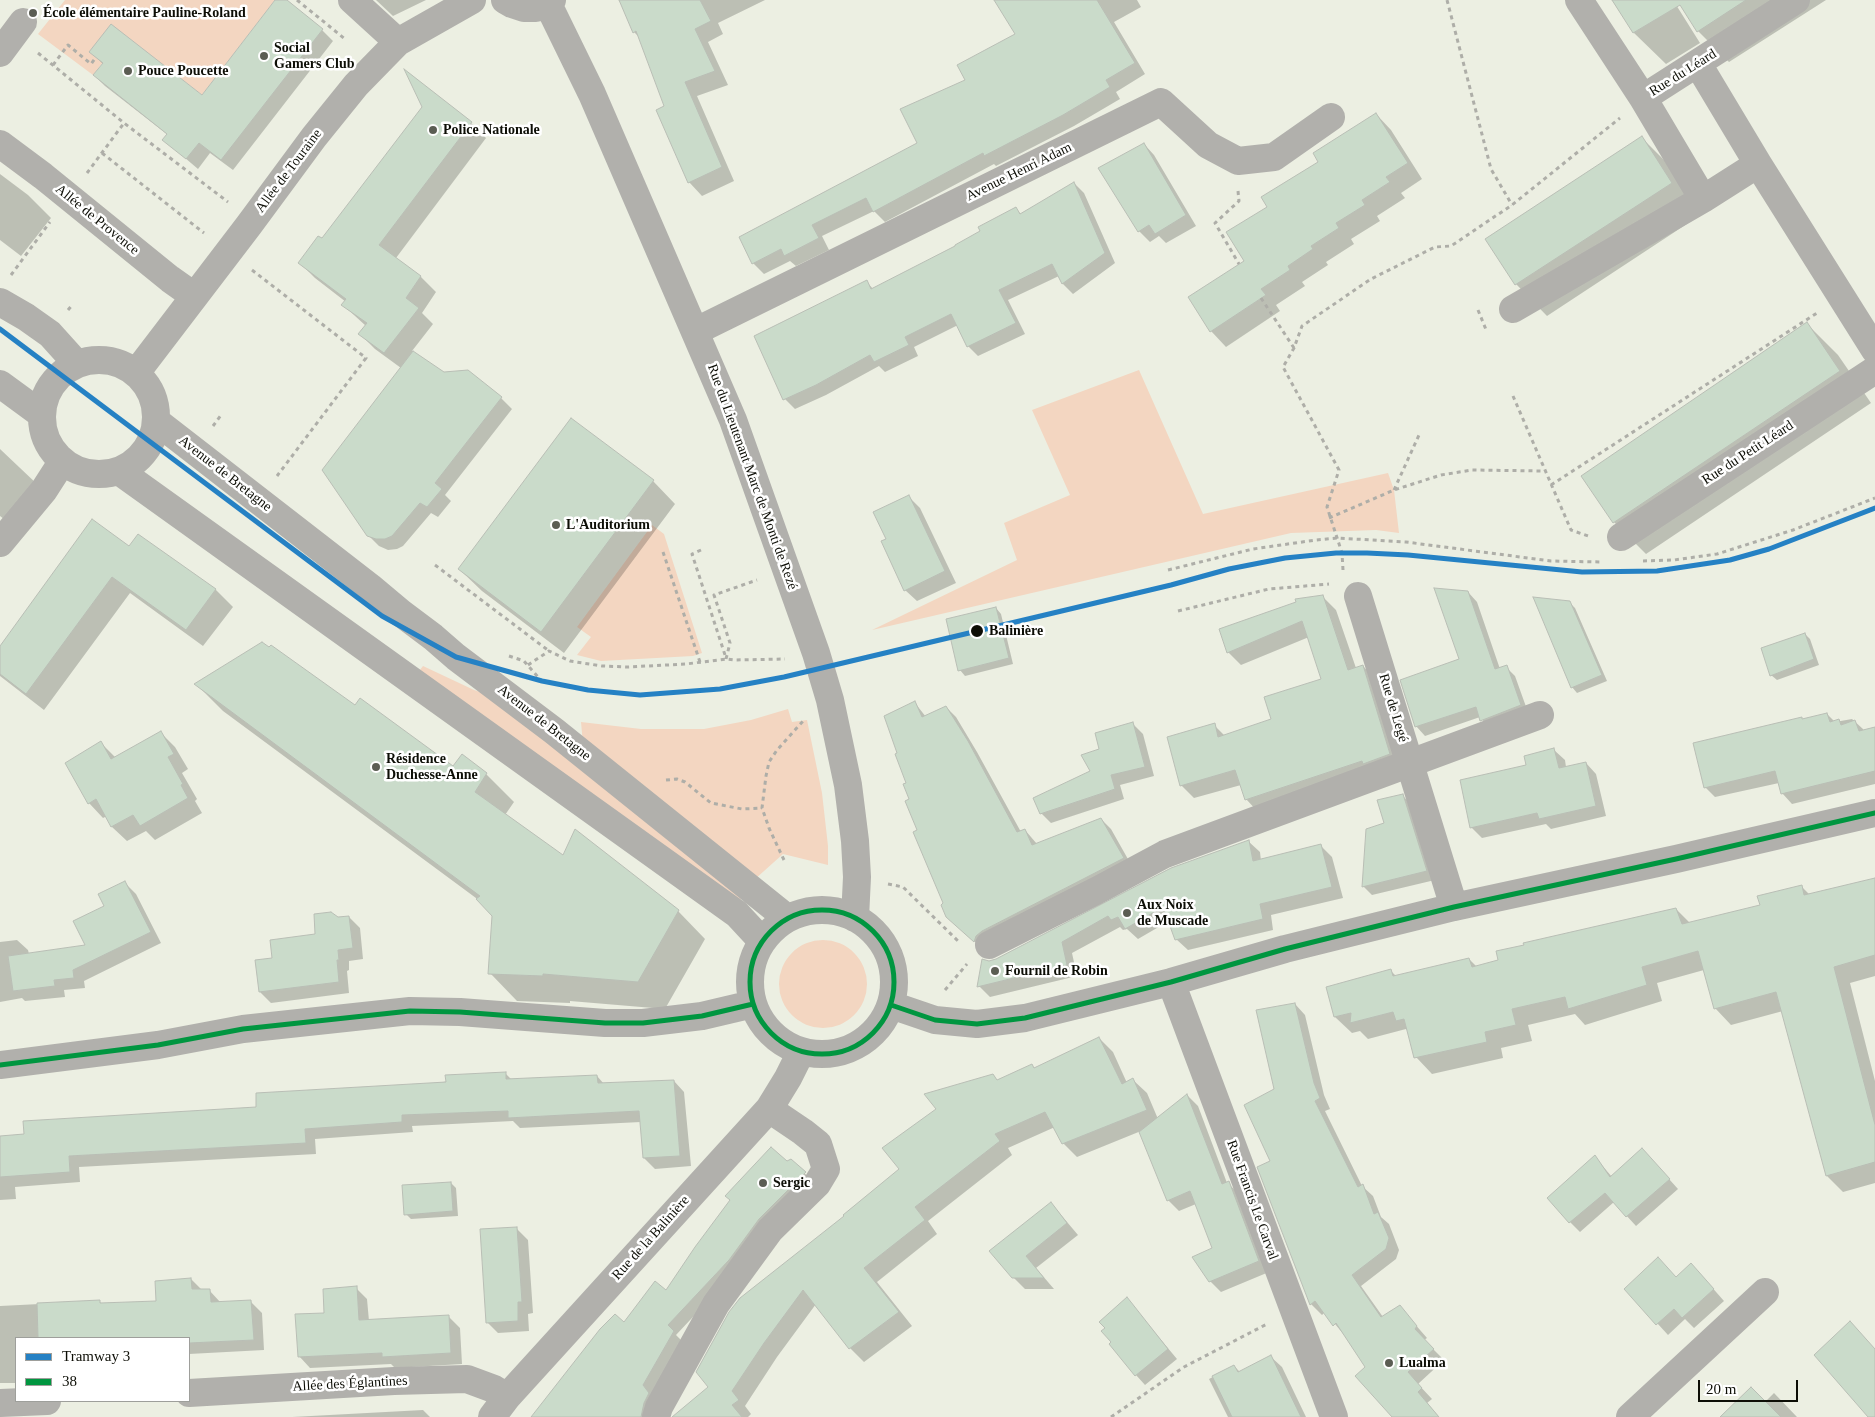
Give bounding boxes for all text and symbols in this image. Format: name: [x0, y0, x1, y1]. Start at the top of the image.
place label: École élémentaire Pauline-Roland: [43, 5, 246, 21]
marker: École élémentaire Pauline-Roland: [27, 7, 39, 19]
place label: Social Gamers Club: [274, 40, 354, 72]
street label: Rue du Léard: [1646, 46, 1720, 100]
marker: Social Gamers Club: [258, 50, 270, 62]
place label: Pouce Poucette: [138, 63, 229, 79]
marker: Pouce Poucette: [122, 65, 134, 77]
place label: Police Nationale: [443, 122, 540, 138]
marker: Police Nationale: [427, 124, 439, 136]
street label: Allée de Touraine: [252, 126, 326, 216]
street label: Avenue Henri Adam: [963, 139, 1075, 205]
street label: Allée de Provence: [52, 181, 142, 259]
street label: Rue du Lieutenant Marc de Monti de Rezé: [703, 362, 801, 592]
street label: Rue du Petit Léard: [1699, 417, 1797, 489]
street label: Avenue de Bretagne: [175, 433, 275, 515]
place label: L'Auditorium: [566, 517, 650, 533]
marker: L'Auditorium: [550, 519, 562, 531]
marker: Balinière: [969, 623, 985, 639]
place label: Balinière: [989, 623, 1043, 639]
street label: Rue de Legé: [1375, 672, 1411, 744]
street label: Avenue de Bretagne: [494, 682, 594, 764]
place label: Résidence Duchesse-Anne: [386, 751, 478, 784]
marker: Résidence Duchesse-Anne: [370, 761, 382, 773]
place label: Aux Noix de Muscade: [1137, 897, 1208, 930]
marker: Aux Noix de Muscade: [1121, 907, 1133, 919]
place label: Fournil de Robin: [1005, 963, 1108, 979]
marker: Fournil de Robin: [989, 965, 1001, 977]
street label: Rue Francis Le Carval: [1222, 1138, 1282, 1262]
place label: Sergic: [773, 1175, 810, 1191]
marker: Sergic: [757, 1177, 769, 1189]
street label: Rue de la Balinière: [609, 1192, 693, 1284]
legend: [15, 1337, 190, 1402]
text: Tramway 3: [62, 1348, 130, 1364]
place label: Lualma: [1399, 1355, 1446, 1371]
marker: Lualma: [1383, 1357, 1395, 1369]
scale bar: [1700, 1370, 1800, 1402]
text: 38: [62, 1373, 77, 1389]
street label: Allée des Églantines: [292, 1373, 408, 1395]
text: 20 m: [1706, 1381, 1736, 1397]

